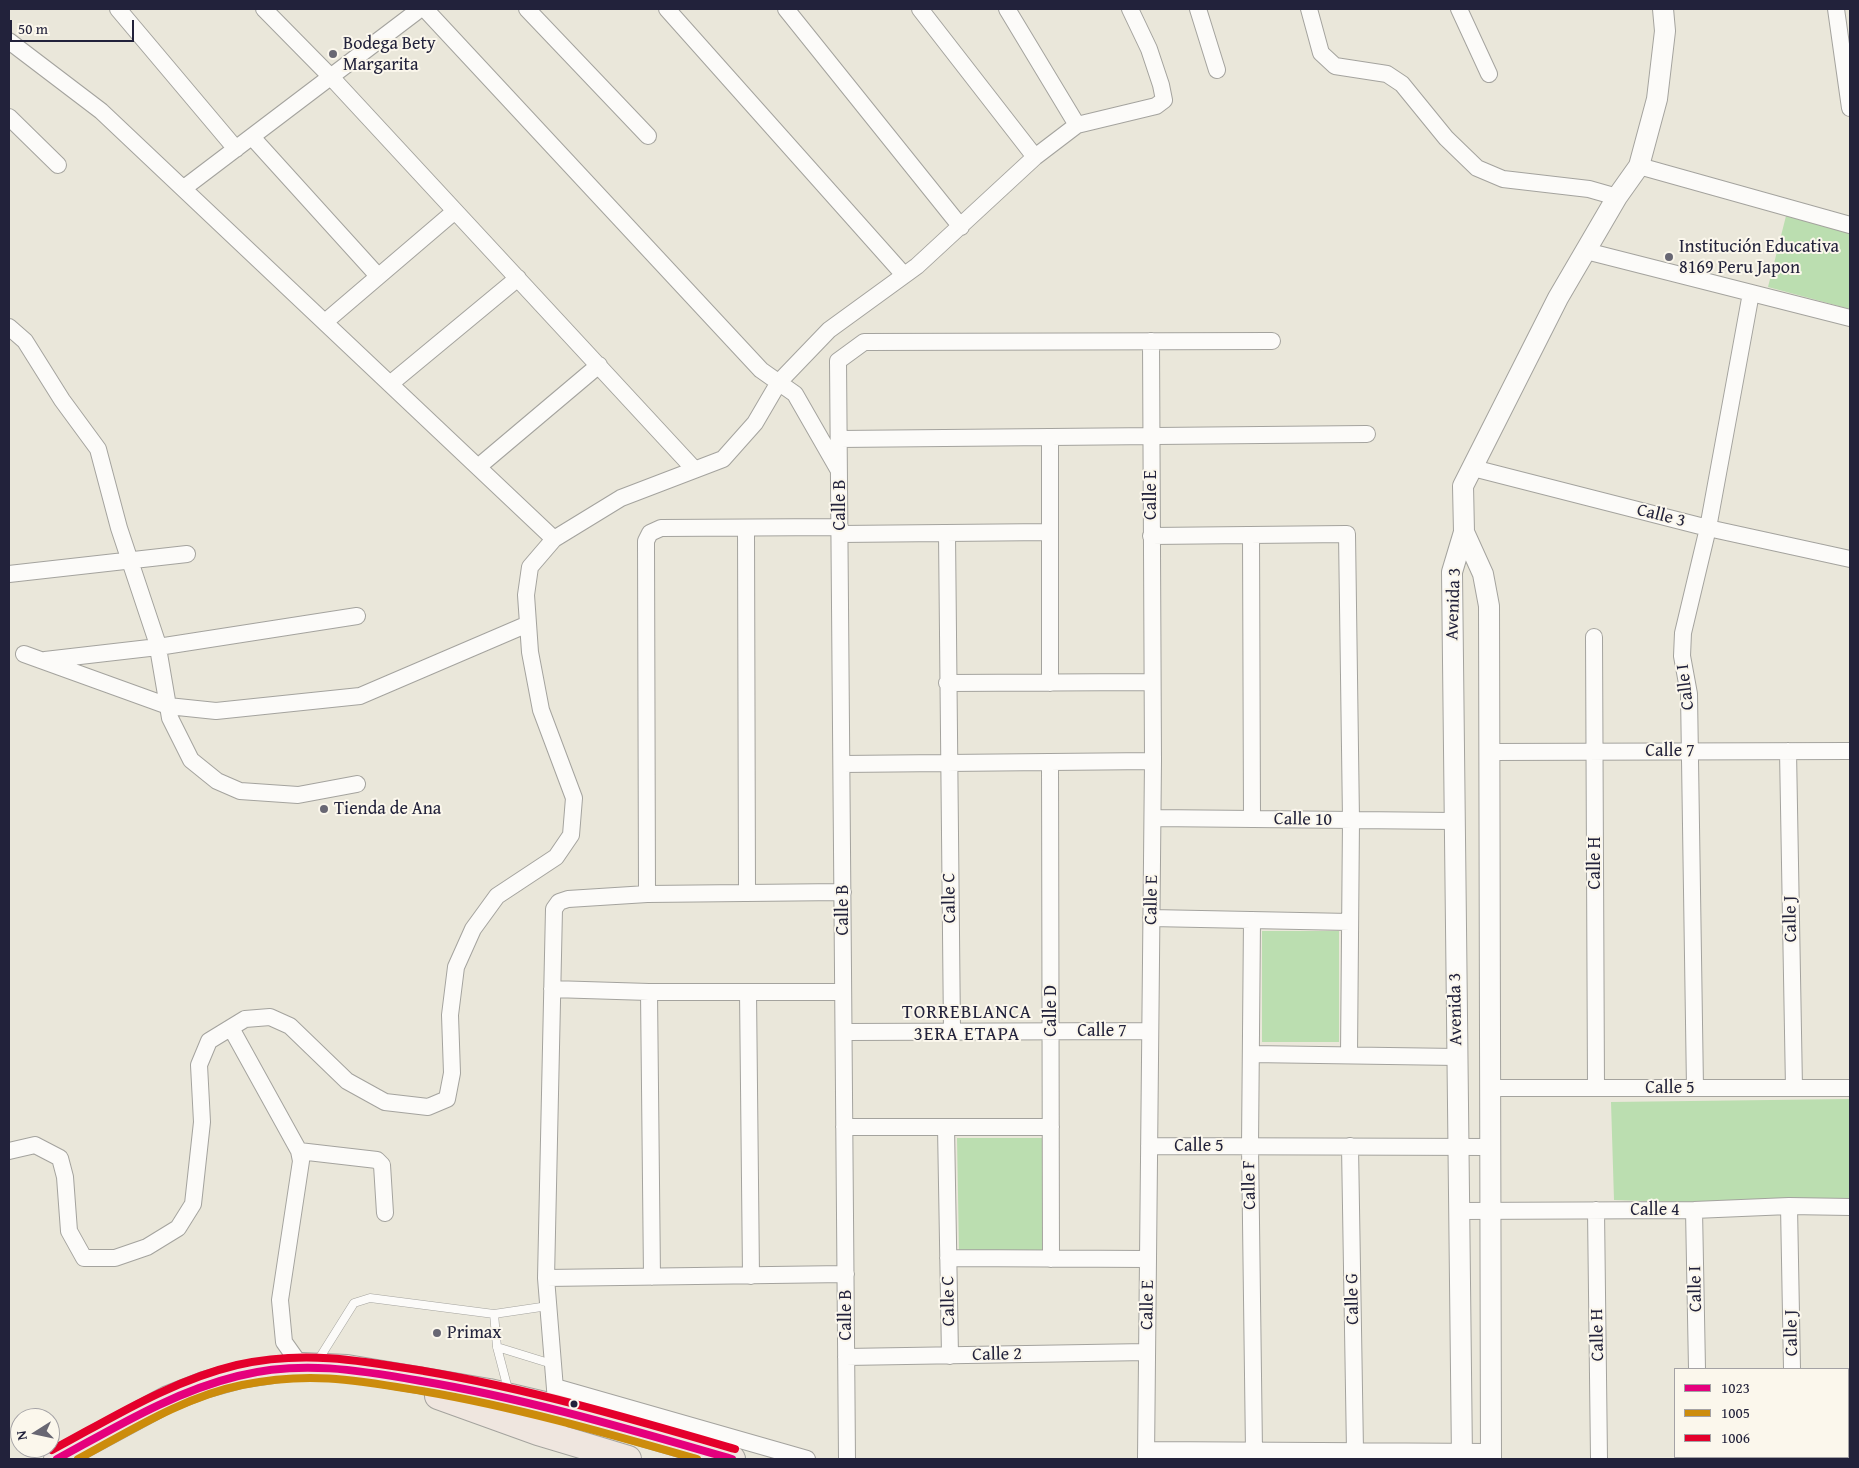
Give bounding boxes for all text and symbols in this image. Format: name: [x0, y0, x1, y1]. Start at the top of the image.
scale bar: [12, 10, 136, 42]
text: 50 m: [18, 18, 48, 39]
place label: Bodega Bety Margarita: [343, 33, 436, 76]
marker: Bodega Bety Margarita: [327, 48, 339, 60]
place label: Institución Educativa 8169 Peru Japon: [1679, 236, 1839, 278]
marker: Institución Educativa 8169 Peru Japon: [1663, 251, 1675, 263]
street label: Calle E: [1140, 470, 1162, 520]
street label: Calle B: [829, 479, 851, 531]
street label: Calle 3: [1634, 500, 1688, 532]
street label: Avenida 3: [1442, 567, 1466, 641]
street label: Calle I: [1672, 663, 1700, 711]
street label: Calle 7: [1645, 740, 1695, 762]
place label: Tienda de Ana: [334, 798, 441, 820]
marker: Tienda de Ana: [318, 803, 330, 815]
street label: Calle 10: [1274, 809, 1332, 831]
street label: Calle H: [1584, 837, 1606, 889]
street label: Calle C: [939, 873, 961, 923]
street label: Calle E: [1141, 875, 1163, 925]
street label: Calle B: [832, 884, 854, 936]
street label: Calle J: [1780, 896, 1802, 942]
street label: Avenida 3: [1445, 972, 1467, 1046]
street label: Calle D: [1040, 985, 1062, 1037]
district label: TORREBLANCA 3ERA ETAPA: [901, 1002, 1033, 1046]
street label: Calle 7: [1077, 1020, 1127, 1042]
street label: Calle 5: [1645, 1077, 1695, 1099]
street label: Calle 5: [1174, 1135, 1224, 1157]
street label: Calle F: [1239, 1160, 1261, 1210]
street label: Calle 4: [1630, 1199, 1680, 1221]
street label: Calle I: [1685, 1266, 1707, 1312]
street label: Calle G: [1342, 1273, 1364, 1325]
street label: Calle C: [938, 1276, 960, 1326]
street label: Calle E: [1137, 1280, 1159, 1330]
street label: Calle B: [835, 1289, 857, 1341]
street label: Calle H: [1587, 1308, 1609, 1362]
street label: Calle J: [1781, 1310, 1803, 1356]
place label: Primax: [447, 1322, 502, 1344]
marker: Primax: [431, 1327, 443, 1339]
street label: Calle 2: [972, 1344, 1022, 1366]
legend: [1674, 1368, 1849, 1458]
text: 1023: [1721, 1377, 1750, 1398]
unlabelled marker: [569, 1399, 579, 1409]
text: 1005: [1721, 1402, 1750, 1423]
north arrow: [10, 1408, 60, 1458]
text: 1006: [1721, 1427, 1750, 1448]
text: N: [11, 1429, 32, 1442]

